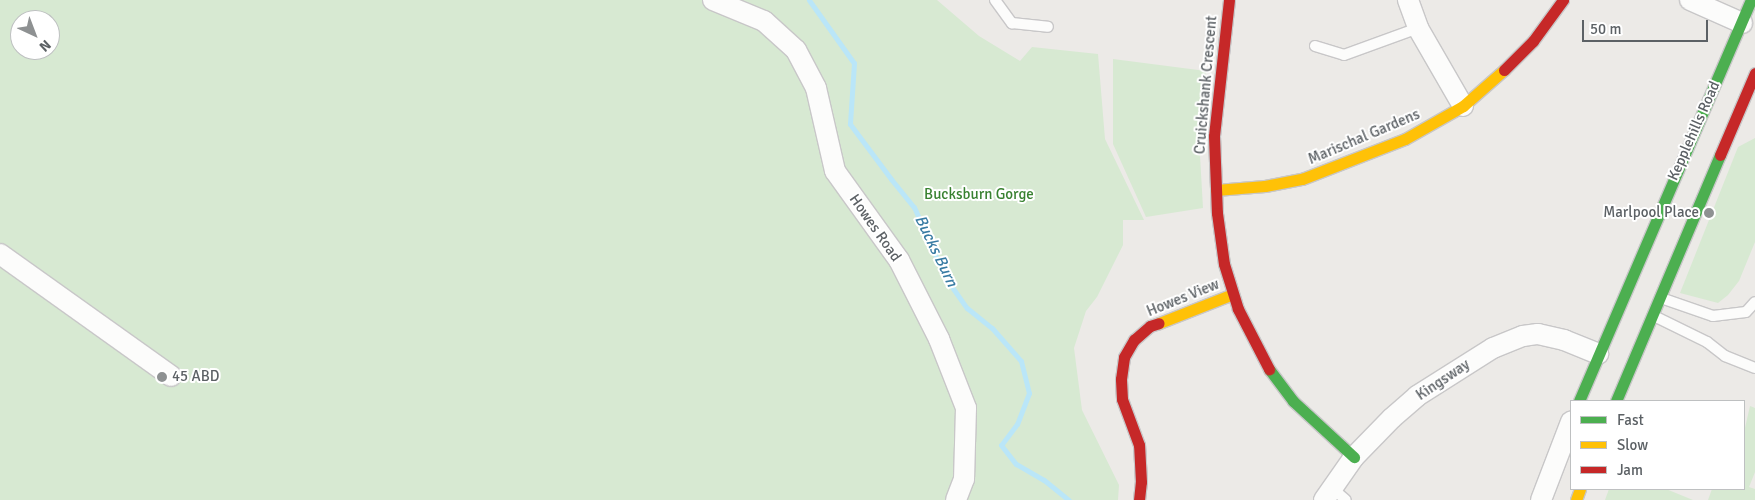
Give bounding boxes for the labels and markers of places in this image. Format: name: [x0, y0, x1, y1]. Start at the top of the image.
place label: Marlpool Place: [1603, 204, 1699, 222]
marker: Marlpool Place: [1703, 207, 1715, 219]
place label: 45 ABD: [172, 368, 219, 386]
marker: 45 ABD: [156, 371, 168, 383]

